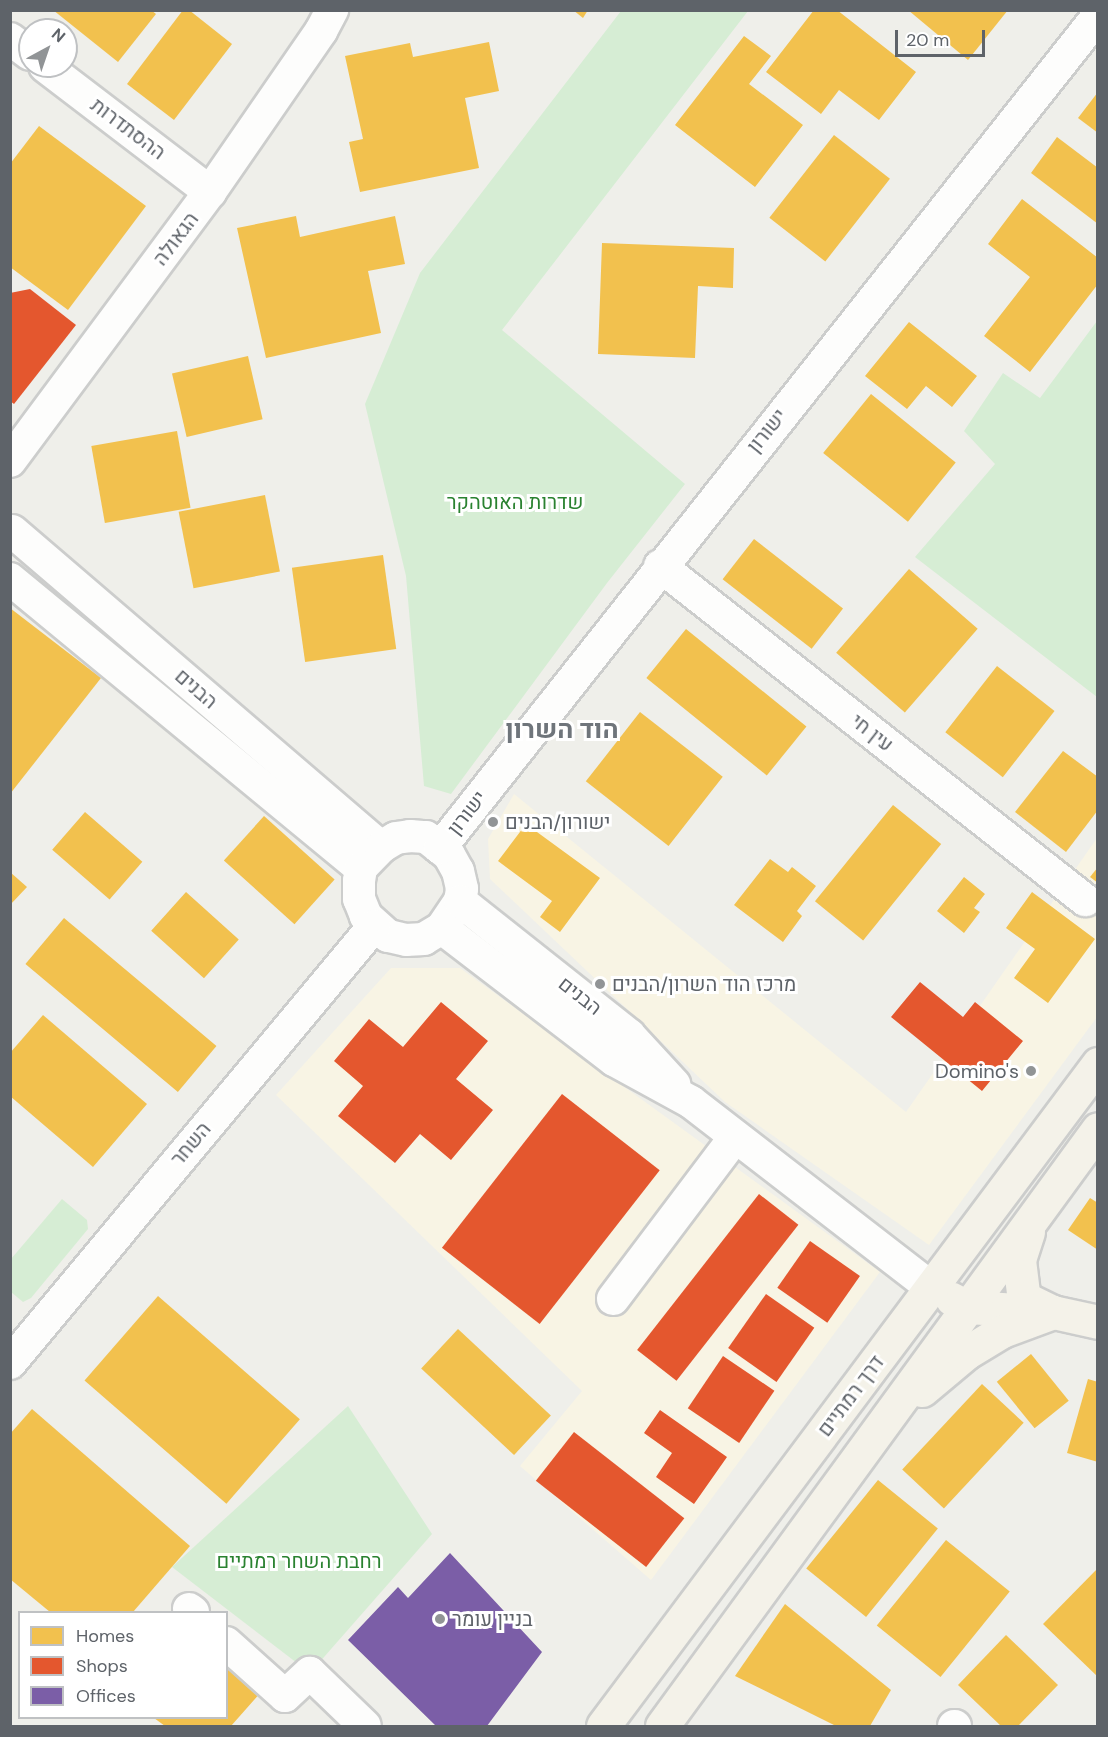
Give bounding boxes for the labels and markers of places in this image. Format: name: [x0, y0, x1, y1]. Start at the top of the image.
place label: ישורון/הבנים: [505, 810, 610, 834]
marker: ישורון/הבנים: [486, 815, 500, 829]
place label: מרכז הוד השרון/הבנים: [612, 972, 796, 996]
marker: מרכז הוד השרון/הבנים: [593, 977, 607, 991]
place label: Domino's: [935, 1059, 1019, 1083]
marker: Domino's: [1024, 1064, 1038, 1078]
place label: בניין עומר: [452, 1607, 533, 1631]
marker: בניין עומר: [433, 1612, 447, 1626]

